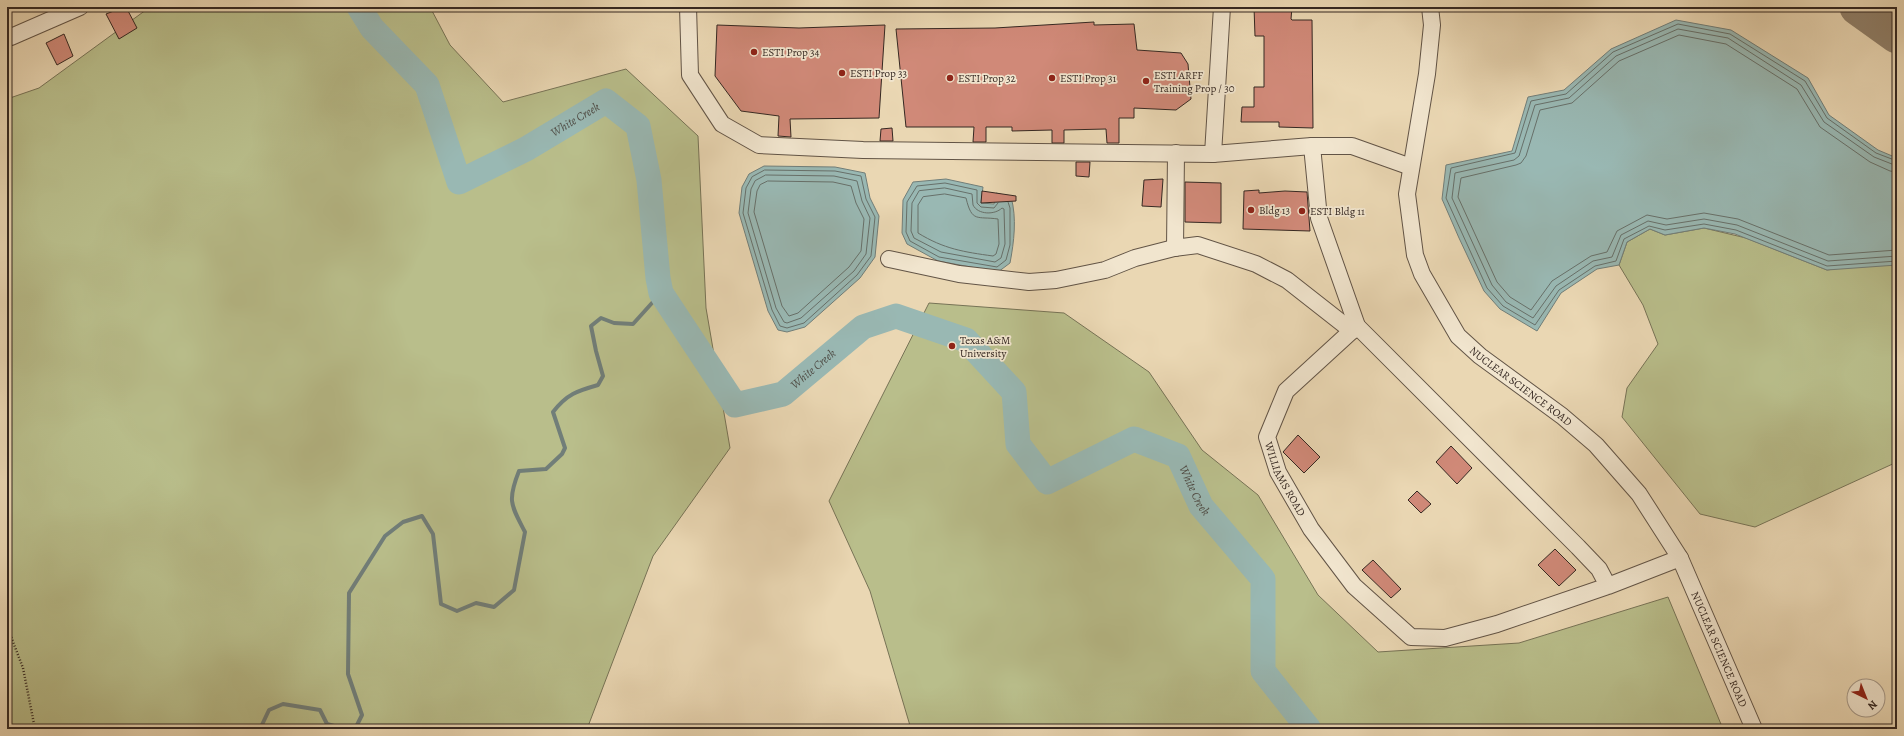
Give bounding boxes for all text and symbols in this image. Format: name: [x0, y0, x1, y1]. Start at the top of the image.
place label: ESTI Prop 34: [762, 45, 820, 60]
marker: ESTI Prop 34: [749, 47, 759, 57]
place label: ESTI Prop 33: [850, 66, 907, 81]
marker: ESTI Prop 33: [837, 68, 847, 78]
place label: ESTI ARFF Training Prop / 30: [1154, 68, 1235, 96]
place label: ESTI Prop 32: [958, 71, 1016, 86]
place label: ESTI Prop 31: [1060, 71, 1117, 86]
marker: ESTI Prop 32: [945, 73, 955, 83]
marker: ESTI Prop 31: [1047, 73, 1057, 83]
marker: ESTI ARFF Training Prop / 30: [1141, 76, 1151, 86]
water label: White Creek: [548, 98, 603, 140]
place label: Bldg 13: [1259, 203, 1290, 218]
place label: ESTI Bldg 11: [1310, 204, 1365, 219]
marker: Bldg 13: [1246, 205, 1256, 215]
marker: ESTI Bldg 11: [1297, 206, 1307, 216]
place label: Texas A&M University: [960, 333, 1010, 361]
marker: Texas A&M University: [947, 341, 957, 351]
street label: NUCLEAR SCIENCE ROAD: [1466, 343, 1576, 429]
water label: White Creek: [787, 345, 839, 392]
street label: WILLIAMS ROAD: [1261, 439, 1309, 519]
water label: White Creek: [1175, 462, 1214, 519]
street label: NUCLEAR SCIENCE ROAD: [1688, 589, 1751, 710]
north arrow: [1846, 678, 1886, 718]
text: N: [1864, 697, 1881, 713]

